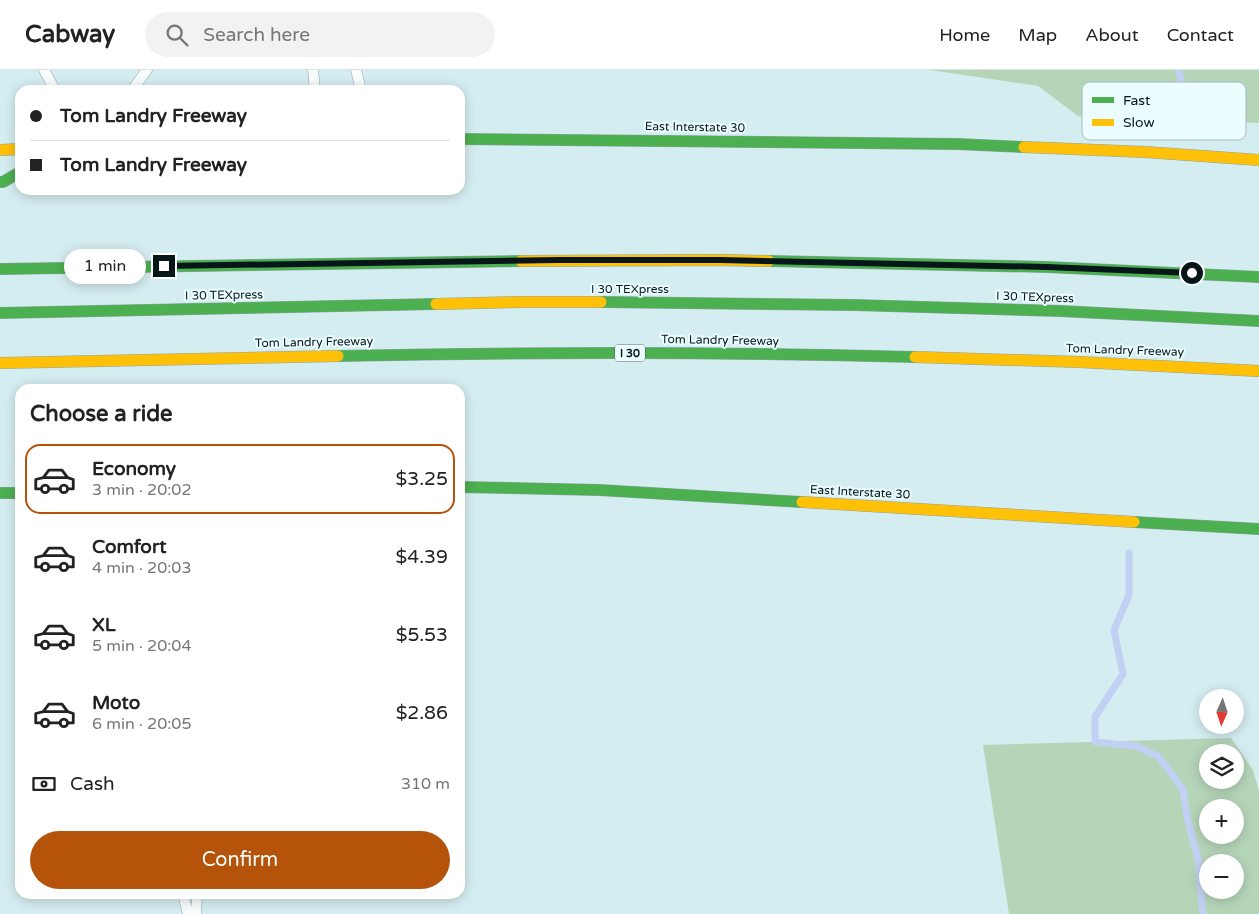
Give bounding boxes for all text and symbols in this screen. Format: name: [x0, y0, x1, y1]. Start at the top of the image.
search box: [145, 12, 495, 57]
text: Cabway: [25, 20, 115, 49]
icon: search: [163, 21, 191, 49]
text: Search here: [203, 24, 310, 46]
text: Home: [939, 24, 990, 46]
text: Map: [1018, 24, 1057, 46]
text: About: [1085, 24, 1139, 46]
text: Contact: [1167, 24, 1234, 46]
legend: [1082, 82, 1246, 140]
text: Fast: [1123, 92, 1151, 109]
text: Tom Landry Freeway: [60, 105, 247, 127]
text: Slow: [1123, 114, 1155, 131]
street label: East Interstate 30: [645, 119, 746, 135]
text: Tom Landry Freeway: [60, 154, 247, 176]
callout: 1 min: [64, 248, 146, 284]
route end: [153, 255, 175, 277]
text: 1 min: [84, 256, 126, 276]
route start: [1181, 262, 1203, 284]
street label: I 30 TEXpress: [591, 282, 669, 296]
street label: I 30 TEXpress: [185, 287, 263, 303]
street label: I 30 TEXpress: [996, 289, 1074, 305]
street label: Tom Landry Freeway: [661, 332, 780, 348]
street label: Tom Landry Freeway: [255, 334, 374, 350]
street label: Tom Landry Freeway: [1066, 341, 1185, 359]
road number: I 30: [615, 344, 645, 362]
text: Choose a ride: [30, 401, 173, 427]
icon: car: [32, 457, 77, 502]
text: Economy: [92, 458, 176, 480]
text: $3.25: [396, 468, 448, 490]
text: 3 min · 20:02: [92, 480, 191, 500]
street label: East Interstate 30: [809, 482, 911, 502]
icon: car: [32, 535, 77, 580]
text: Comfort: [92, 536, 166, 558]
text: $4.39: [396, 546, 448, 568]
text: 4 min · 20:03: [92, 558, 191, 578]
icon: car: [32, 613, 77, 658]
text: XL: [92, 614, 116, 636]
text: $5.53: [396, 624, 448, 646]
text: 5 min · 20:04: [92, 636, 191, 656]
north arrow: [1199, 689, 1244, 734]
map controls: [1199, 689, 1244, 899]
icon: car: [32, 691, 77, 736]
text: Moto: [92, 692, 140, 714]
text: $2.86: [396, 702, 448, 724]
text: 6 min · 20:05: [92, 714, 191, 734]
button: layers: [1199, 744, 1244, 789]
icon: cash: [30, 770, 58, 798]
text: Cash: [70, 773, 115, 795]
text: 310 m: [401, 774, 450, 794]
button: +: [1199, 799, 1244, 844]
button: Confirm: [30, 831, 450, 889]
button: −: [1199, 854, 1244, 899]

